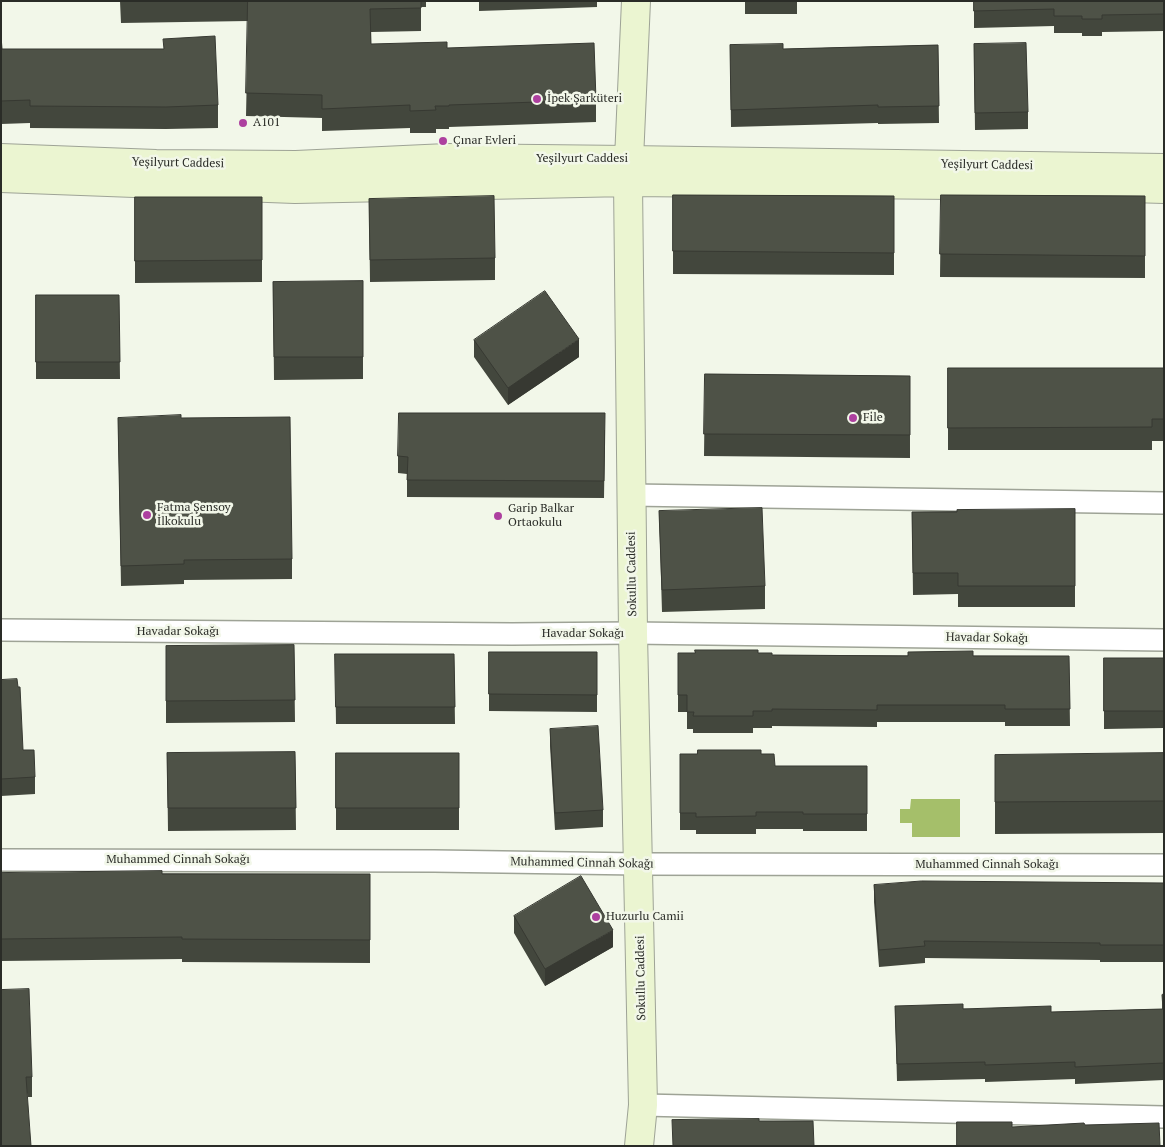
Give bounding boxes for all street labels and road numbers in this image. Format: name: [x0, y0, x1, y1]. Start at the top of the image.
street label: Yeşilyurt Caddesi: [536, 152, 628, 166]
street label: Yeşilyurt Caddesi: [132, 155, 224, 171]
street label: Yeşilyurt Caddesi: [941, 157, 1033, 173]
street label: Sokullu Caddesi: [624, 531, 640, 617]
street label: Havadar Sokağı: [137, 625, 219, 639]
street label: Havadar Sokağı: [542, 627, 624, 641]
street label: Havadar Sokağı: [946, 630, 1028, 646]
street label: Muhammed Cinnah Sokağı: [106, 853, 250, 867]
street label: Muhammed Cinnah Sokağı: [510, 855, 654, 871]
street label: Muhammed Cinnah Sokağı: [915, 858, 1059, 872]
street label: Sokullu Caddesi: [633, 935, 649, 1021]

